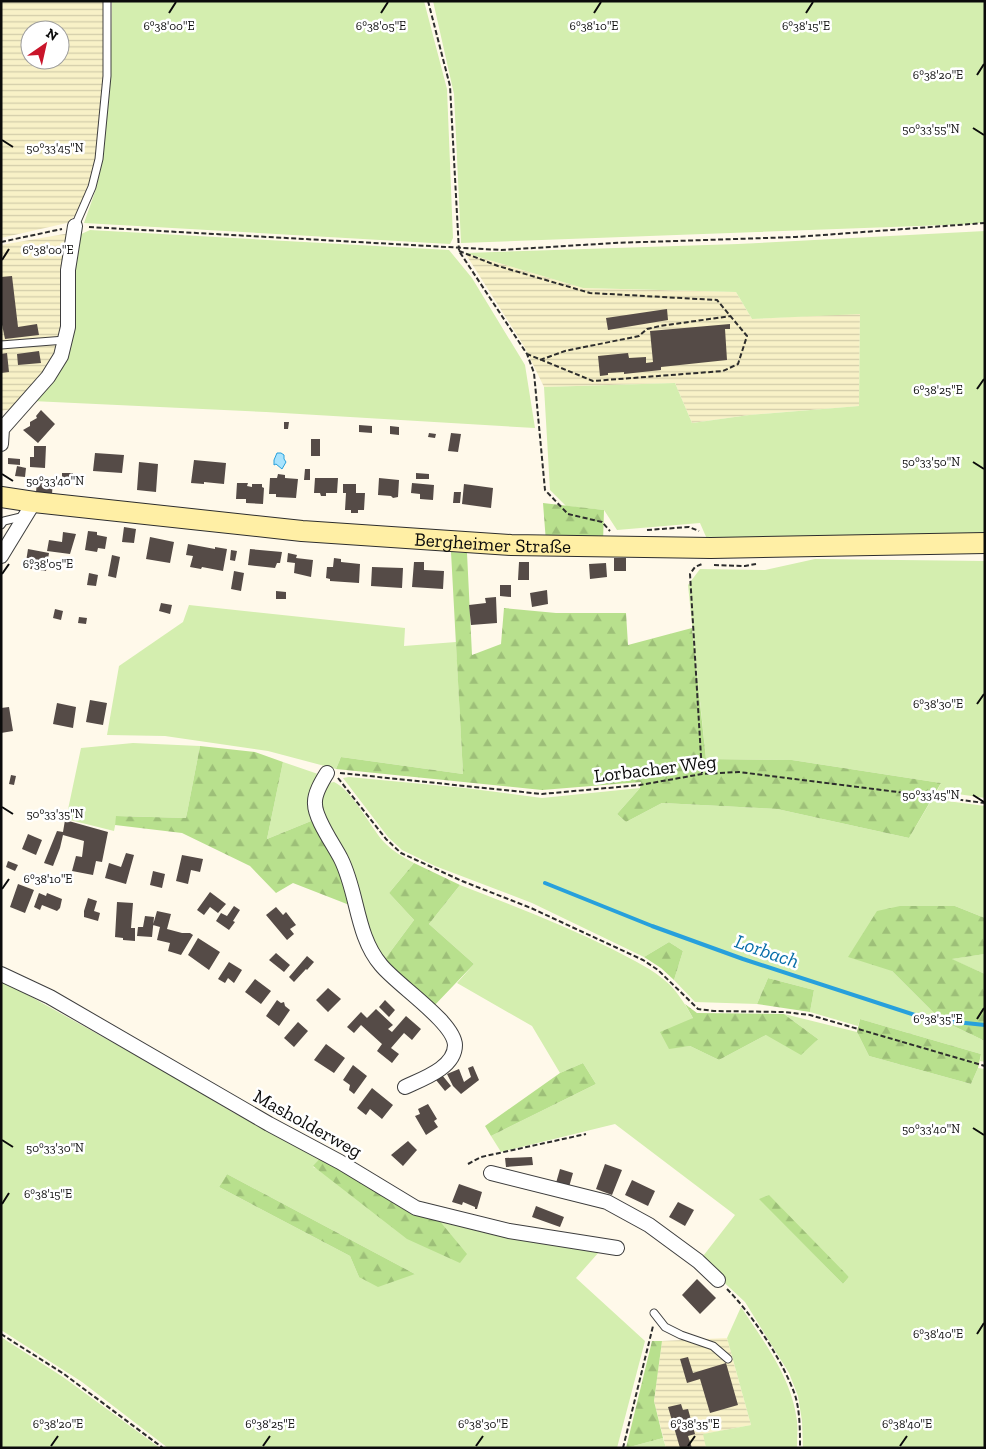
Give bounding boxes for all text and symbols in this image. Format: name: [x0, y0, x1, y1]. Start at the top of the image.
text: 6°38'00"E: [143, 19, 195, 33]
text: 6°38'05"E: [356, 19, 406, 33]
text: 6°38'10"E: [570, 19, 618, 33]
text: 6°38'15"E: [782, 19, 830, 33]
north arrow: [20, 20, 70, 70]
text: N: [43, 25, 61, 45]
text: 6°38'20"E: [913, 68, 963, 82]
text: 50°33'55"N: [902, 122, 960, 136]
text: 50°33'45"N: [26, 141, 84, 155]
text: 6°38'00"E: [22, 243, 74, 257]
text: 6°38'25"E: [913, 383, 963, 397]
text: 50°33'50"N: [902, 455, 960, 469]
text: 50°33'40"N: [26, 474, 84, 488]
street label: Bergheimer Straße: [414, 528, 571, 558]
text: 6°38'05"E: [23, 557, 73, 571]
text: 6°38'30"E: [913, 697, 963, 711]
street label: Lorbacher Weg: [592, 749, 718, 787]
text: 50°33'45"N: [902, 788, 960, 802]
text: 50°33'35"N: [26, 807, 84, 821]
text: 6°38'10"E: [24, 872, 72, 886]
water label: Lorbach: [732, 929, 802, 973]
text: 6°38'35"E: [913, 1012, 963, 1026]
street label: Masholderweg: [249, 1084, 367, 1163]
text: 50°33'40"N: [902, 1122, 960, 1136]
text: 50°33'30"N: [26, 1141, 84, 1155]
text: 6°38'15"E: [24, 1187, 72, 1201]
text: 6°38'40"E: [913, 1327, 963, 1341]
text: 6°38'20"E: [33, 1417, 83, 1431]
text: 6°38'25"E: [245, 1417, 295, 1431]
text: 6°38'30"E: [458, 1417, 508, 1431]
text: 6°38'35"E: [670, 1417, 720, 1431]
text: 6°38'40"E: [882, 1417, 932, 1431]

